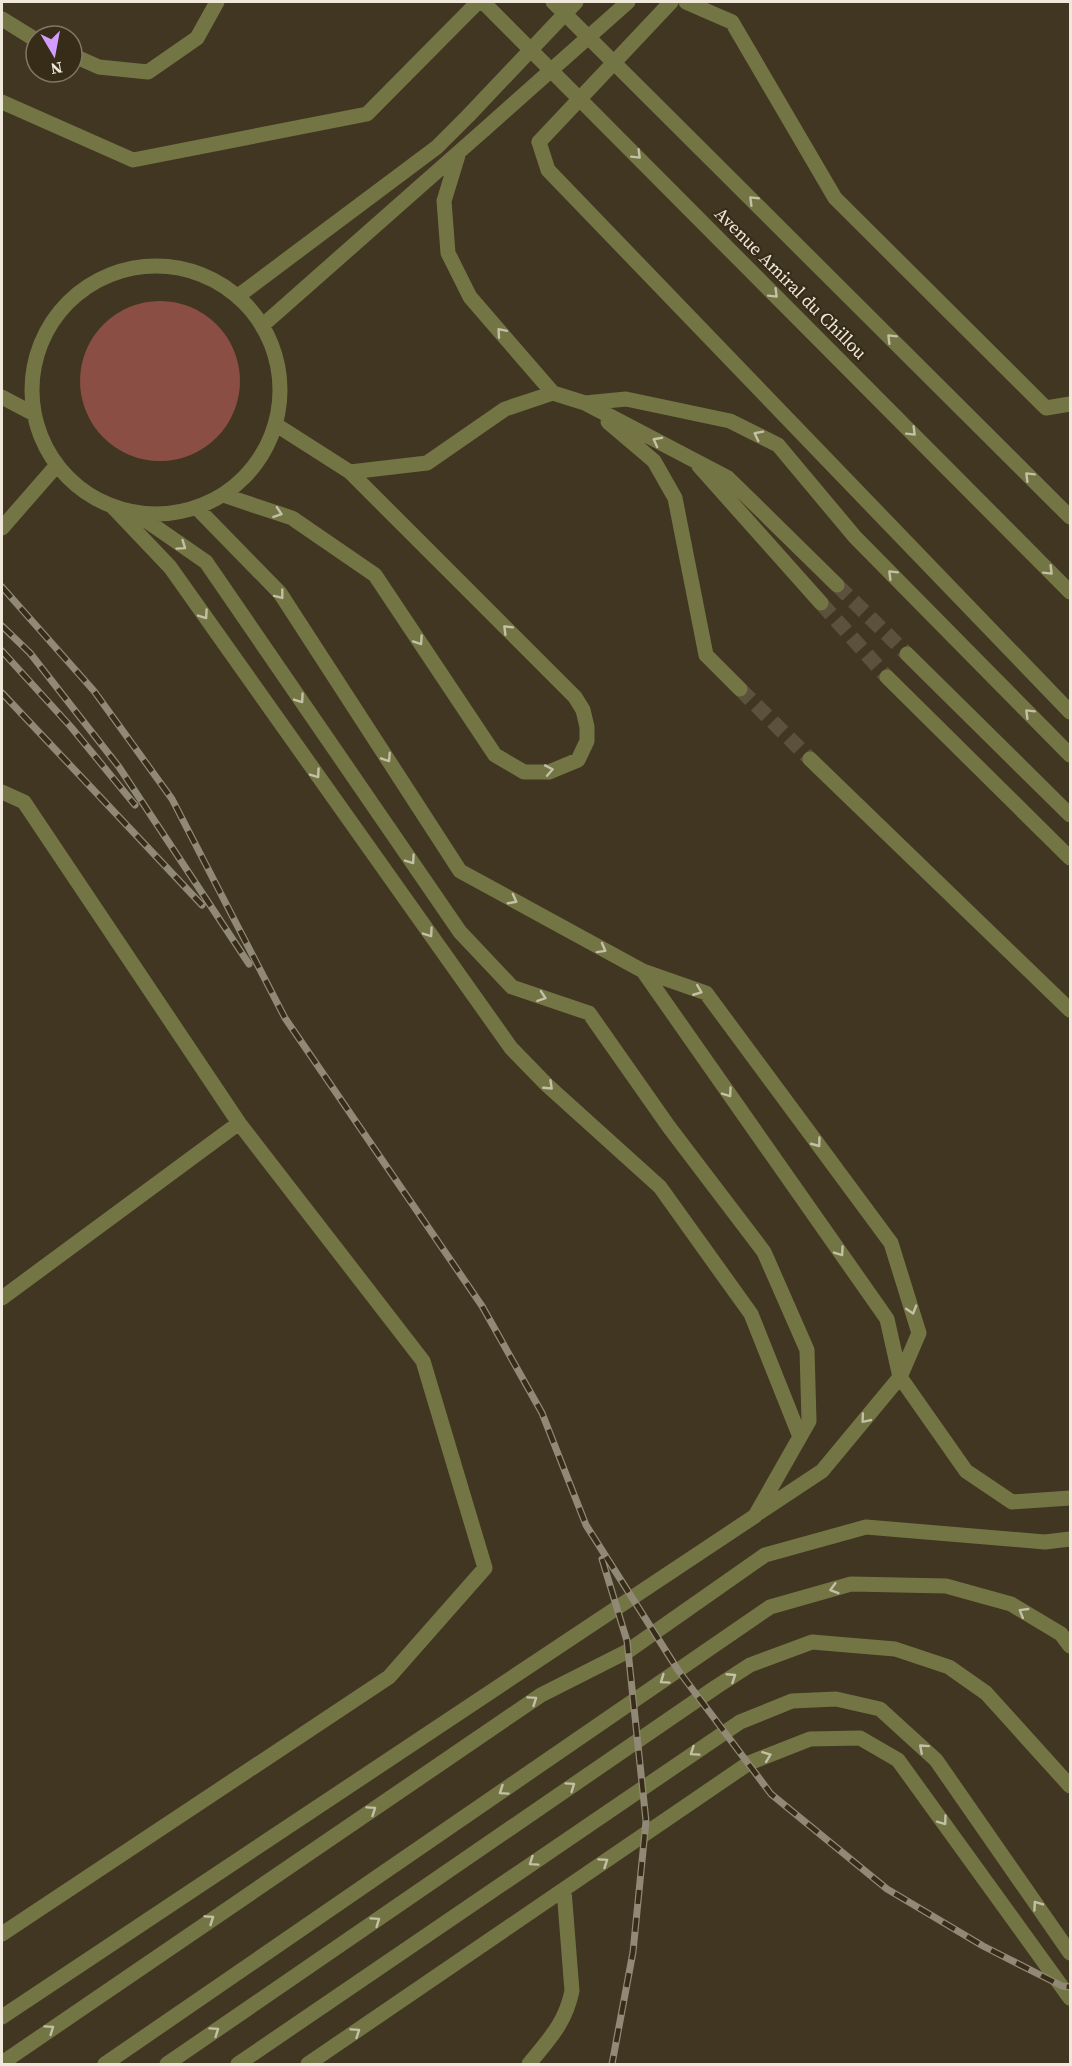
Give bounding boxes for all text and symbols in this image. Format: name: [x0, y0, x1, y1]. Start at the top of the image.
north arrow: [24, 24, 84, 84]
text: N: [49, 57, 64, 81]
one-way arrow: [630, 148, 641, 159]
one-way arrow: [749, 197, 760, 207]
street label: Avenue Amiral du Chillou: [709, 201, 873, 365]
one-way arrow: [767, 286, 778, 297]
one-way arrow: [497, 328, 508, 339]
one-way arrow: [887, 334, 898, 345]
one-way arrow: [904, 425, 915, 436]
one-way arrow: [753, 431, 764, 442]
one-way arrow: [653, 437, 663, 448]
one-way arrow: [1026, 472, 1037, 483]
one-way arrow: [272, 506, 283, 518]
one-way arrow: [176, 539, 187, 550]
one-way arrow: [1042, 563, 1053, 574]
one-way arrow: [888, 571, 899, 581]
one-way arrow: [273, 588, 284, 599]
one-way arrow: [197, 608, 208, 619]
one-way arrow: [503, 626, 514, 637]
one-way arrow: [412, 635, 423, 646]
one-way arrow: [293, 693, 304, 704]
one-way arrow: [1026, 709, 1037, 720]
one-way arrow: [379, 752, 391, 762]
one-way arrow: [544, 764, 554, 777]
one-way arrow: [309, 767, 320, 778]
one-way arrow: [403, 854, 415, 864]
one-way arrow: [506, 893, 517, 904]
one-way arrow: [422, 926, 433, 937]
one-way arrow: [596, 942, 606, 953]
one-way arrow: [691, 984, 702, 996]
one-way arrow: [536, 990, 547, 1003]
one-way arrow: [542, 1079, 552, 1090]
one-way arrow: [721, 1086, 732, 1097]
one-way arrow: [810, 1136, 821, 1147]
one-way arrow: [833, 1246, 844, 1257]
one-way arrow: [905, 1304, 917, 1315]
one-way arrow: [862, 1412, 873, 1423]
one-way arrow: [829, 1582, 840, 1594]
one-way arrow: [1019, 1607, 1029, 1619]
one-way arrow: [660, 1673, 671, 1684]
one-way arrow: [726, 1673, 737, 1684]
one-way arrow: [527, 1697, 538, 1708]
one-way arrow: [919, 1744, 930, 1755]
one-way arrow: [690, 1745, 701, 1756]
one-way arrow: [760, 1751, 771, 1763]
one-way arrow: [565, 1783, 576, 1794]
one-way arrow: [499, 1784, 510, 1795]
one-way arrow: [365, 1806, 376, 1817]
one-way arrow: [935, 1814, 946, 1825]
one-way arrow: [529, 1855, 540, 1866]
one-way arrow: [597, 1858, 608, 1869]
one-way arrow: [1033, 1901, 1044, 1912]
one-way arrow: [203, 1915, 214, 1926]
one-way arrow: [369, 1917, 380, 1928]
one-way arrow: [43, 2025, 54, 2036]
one-way arrow: [209, 2027, 220, 2038]
one-way arrow: [350, 2027, 360, 2039]

